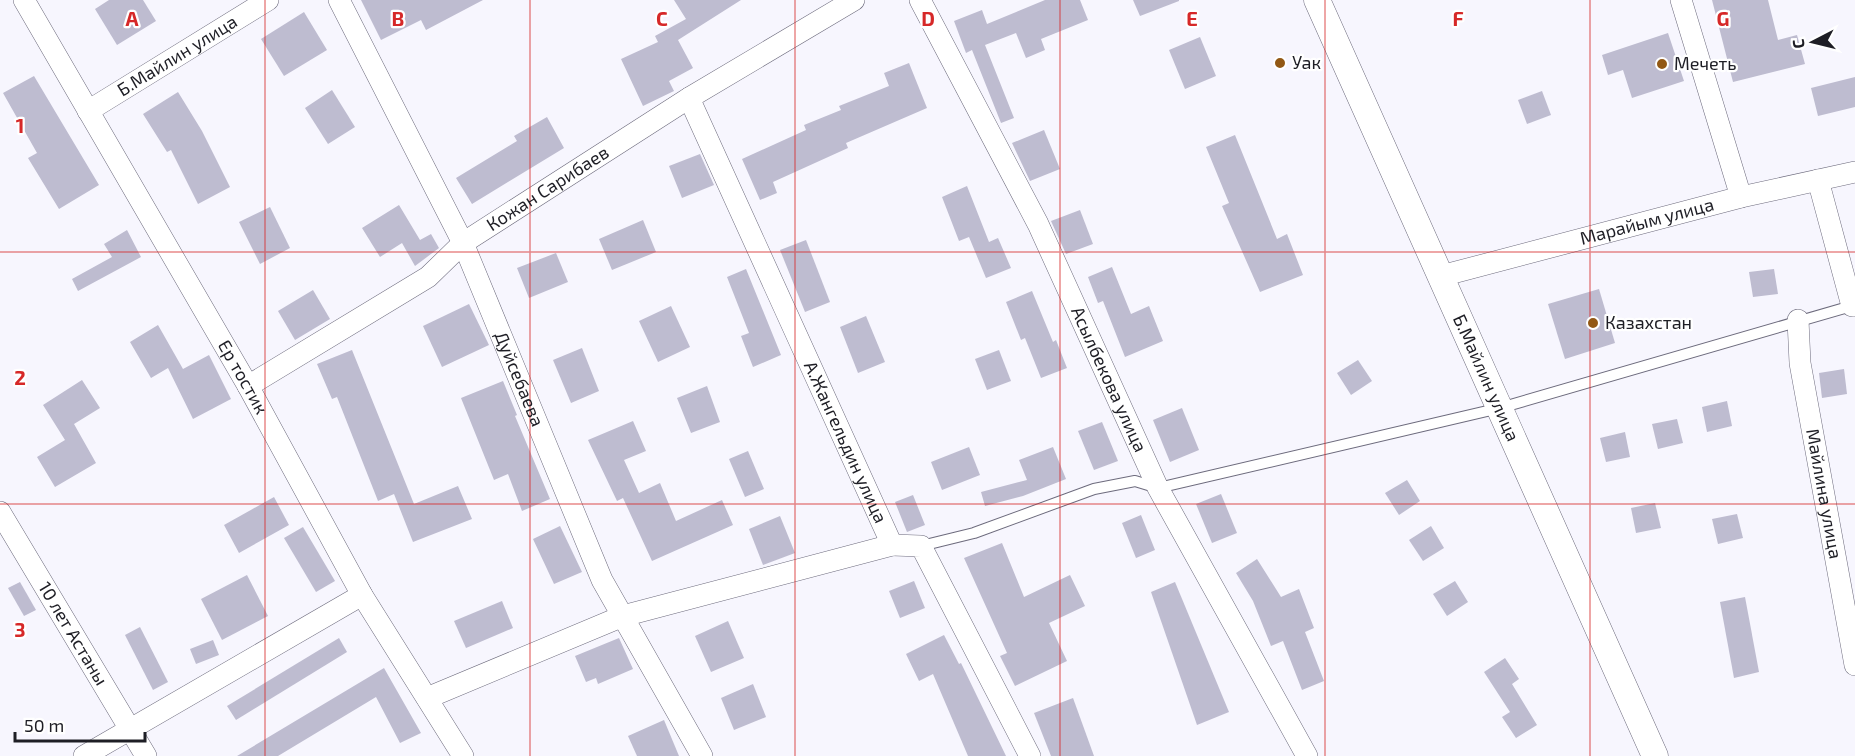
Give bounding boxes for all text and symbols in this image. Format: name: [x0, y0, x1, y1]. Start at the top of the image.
text: A: [125, 6, 139, 30]
text: B: [392, 6, 404, 30]
text: C: [656, 6, 668, 30]
text: D: [921, 6, 935, 30]
text: E: [1186, 6, 1198, 30]
text: F: [1452, 6, 1464, 30]
text: G: [1717, 6, 1729, 30]
street label: Б.Майлин улица: [113, 10, 241, 100]
north arrow: [1783, 12, 1843, 72]
text: С: [1788, 38, 1808, 50]
place label: Уак: [1292, 51, 1321, 73]
place label: Мечеть: [1674, 52, 1737, 74]
marker: Уак: [1273, 56, 1287, 70]
marker: Мечеть: [1655, 57, 1669, 71]
text: 1: [16, 113, 24, 137]
street label: Кожан Сарибаев: [482, 140, 612, 235]
street label: Марайым улица: [1577, 193, 1716, 249]
street label: Асылбекова улица: [1067, 303, 1152, 455]
street label: Б.Майлин улица: [1449, 311, 1525, 444]
place label: Казахстан: [1605, 311, 1692, 333]
marker: Казахстан: [1586, 316, 1600, 330]
street label: Дуйсебаева: [491, 328, 549, 430]
street label: Ер тостик: [214, 336, 273, 418]
street label: А.Жангельдин улица: [800, 357, 892, 526]
text: 2: [14, 365, 26, 389]
street label: Майлина улица: [1802, 427, 1847, 560]
street label: 10 лет Астаны: [34, 578, 113, 689]
text: 3: [14, 617, 26, 641]
scale bar: [15, 705, 146, 743]
text: 50 m: [24, 714, 64, 736]

